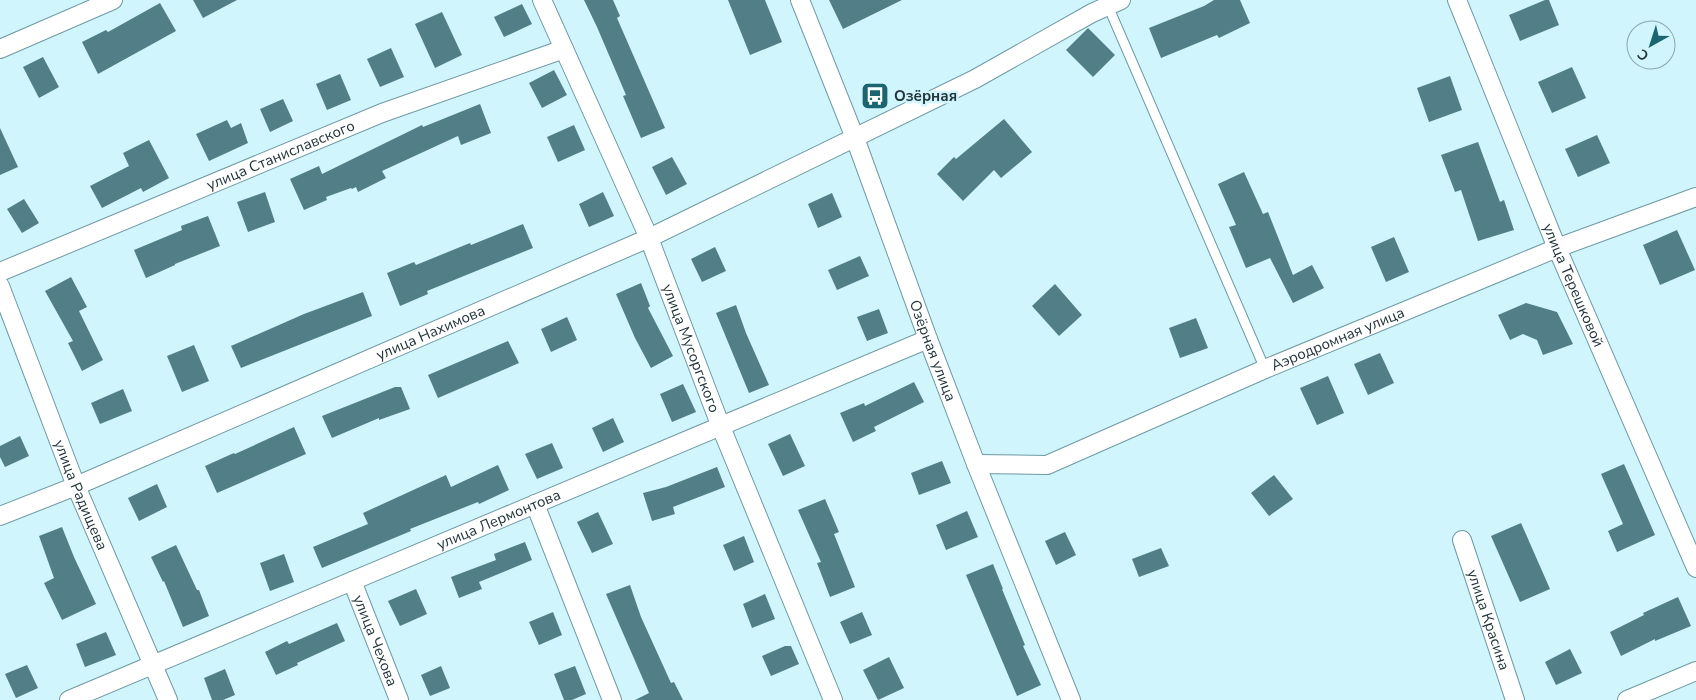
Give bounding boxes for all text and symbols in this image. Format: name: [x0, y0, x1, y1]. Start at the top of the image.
north arrow: [1626, 20, 1676, 70]
text: С: [1633, 44, 1653, 65]
bus stop icon: Озёрная: [860, 81, 890, 111]
place label: Озёрная: [894, 86, 957, 106]
street label: улица Станиславского: [204, 115, 358, 195]
street label: улица Терешковой: [1538, 220, 1609, 350]
street label: улица Мусоргского: [657, 281, 725, 415]
street label: Озёрная улица: [905, 297, 961, 404]
street label: улица Нахимова: [373, 300, 488, 365]
street label: Аэродромная улица: [1268, 302, 1408, 375]
street label: улица Радищева: [49, 437, 112, 553]
street label: улица Лермонтова: [434, 485, 564, 554]
street label: улица Красина: [1462, 567, 1514, 673]
street label: улица Чехова: [348, 592, 403, 689]

